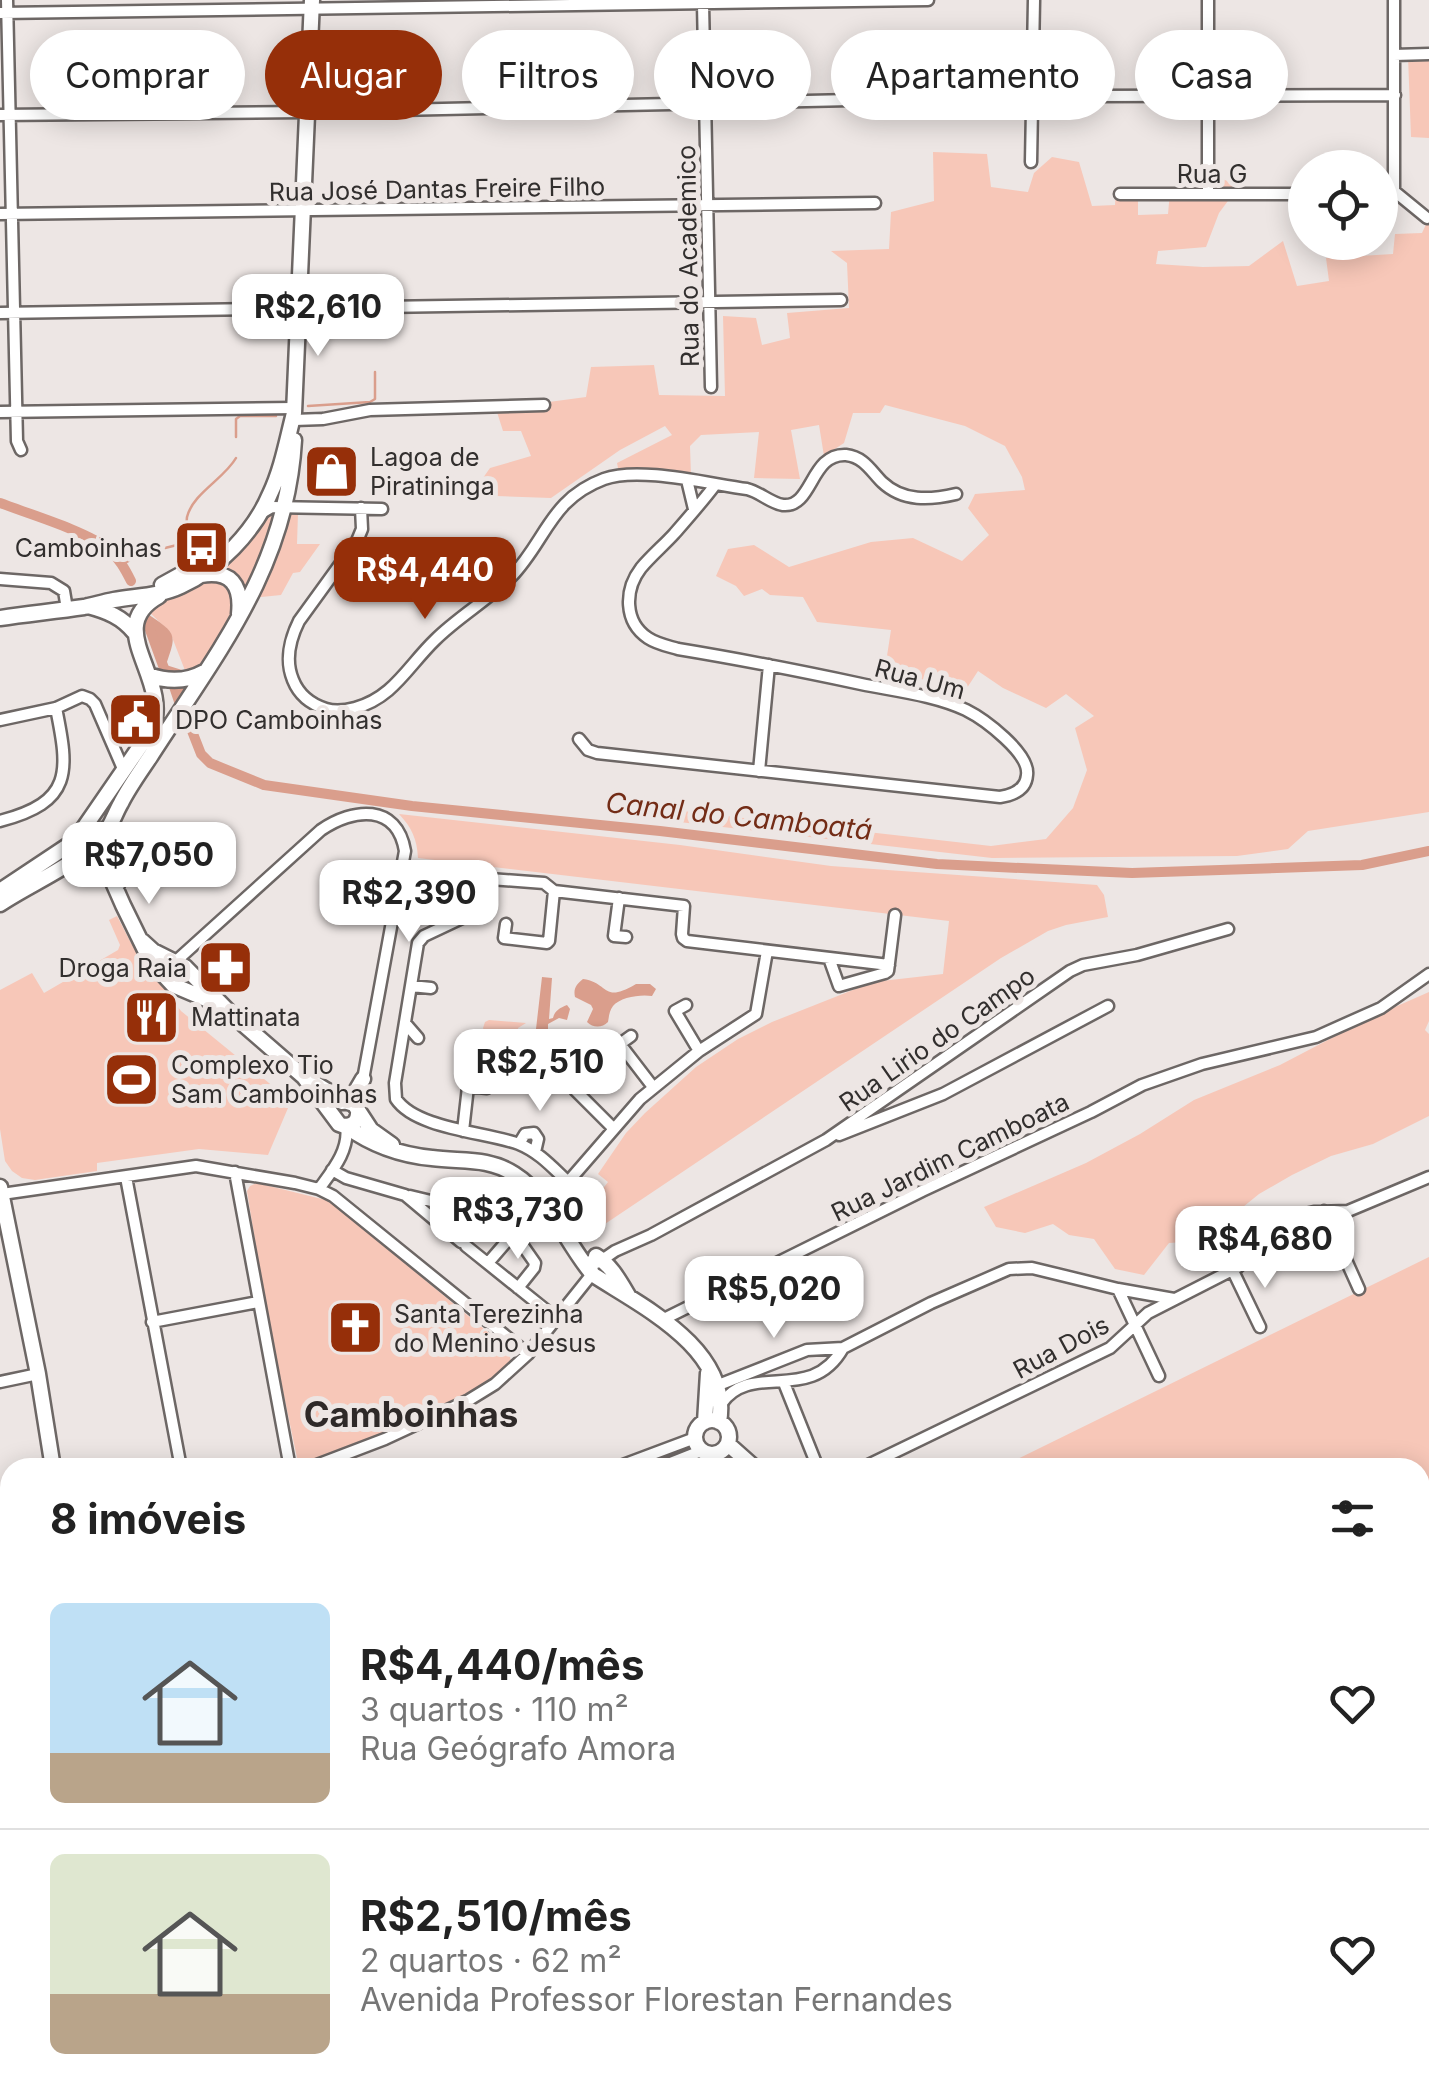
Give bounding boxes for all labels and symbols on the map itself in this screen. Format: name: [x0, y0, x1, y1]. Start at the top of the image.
street label: Rua do Academico: [671, 145, 705, 367]
street label: Rua G: [1177, 159, 1247, 189]
street label: Rua José Dantas Freire Filho: [269, 171, 605, 207]
pin: R$2,610: [226, 274, 410, 359]
shop icon: Lagoa de Piratininga: [301, 441, 361, 501]
place label: Lagoa de Piratininga: [370, 442, 495, 501]
bus stop icon: Camboinhas: [171, 518, 231, 578]
place label: Camboinhas: [15, 533, 162, 563]
pin: R$4,440: [333, 537, 517, 622]
street label: Rua Um: [871, 653, 969, 705]
public building icon: DPO Camboinhas: [106, 690, 166, 750]
place label: DPO Camboinhas: [175, 705, 383, 735]
water label: Canal do Camboatá: [604, 785, 874, 847]
pin: R$7,050: [57, 822, 241, 907]
pin: R$2,390: [317, 860, 501, 945]
pharmacy icon: Droga Raia: [196, 938, 256, 998]
place label: Droga Raia: [58, 953, 187, 983]
street label: Rua Lirio do Campo: [833, 960, 1041, 1118]
restaurant icon: Mattinata: [122, 987, 182, 1047]
place label: Mattinata: [191, 1002, 301, 1032]
pin: R$2,510: [448, 1029, 632, 1114]
sports icon: Complexo Tio Sam Camboinhas: [102, 1049, 162, 1109]
place label: Complexo Tio Sam Camboinhas: [171, 1050, 377, 1109]
street label: Rua Jardim Camboata: [826, 1086, 1074, 1228]
pin: R$3,730: [426, 1177, 610, 1262]
pin: R$4,680: [1173, 1206, 1357, 1291]
pin: R$5,020: [682, 1256, 866, 1341]
church icon: Santa Terezinha do Menino Jesus: [325, 1298, 385, 1358]
place label: Santa Terezinha do Menino Jesus: [394, 1299, 596, 1358]
street label: Rua Dois: [1008, 1309, 1114, 1385]
district label: Camboinhas: [304, 1393, 518, 1435]

